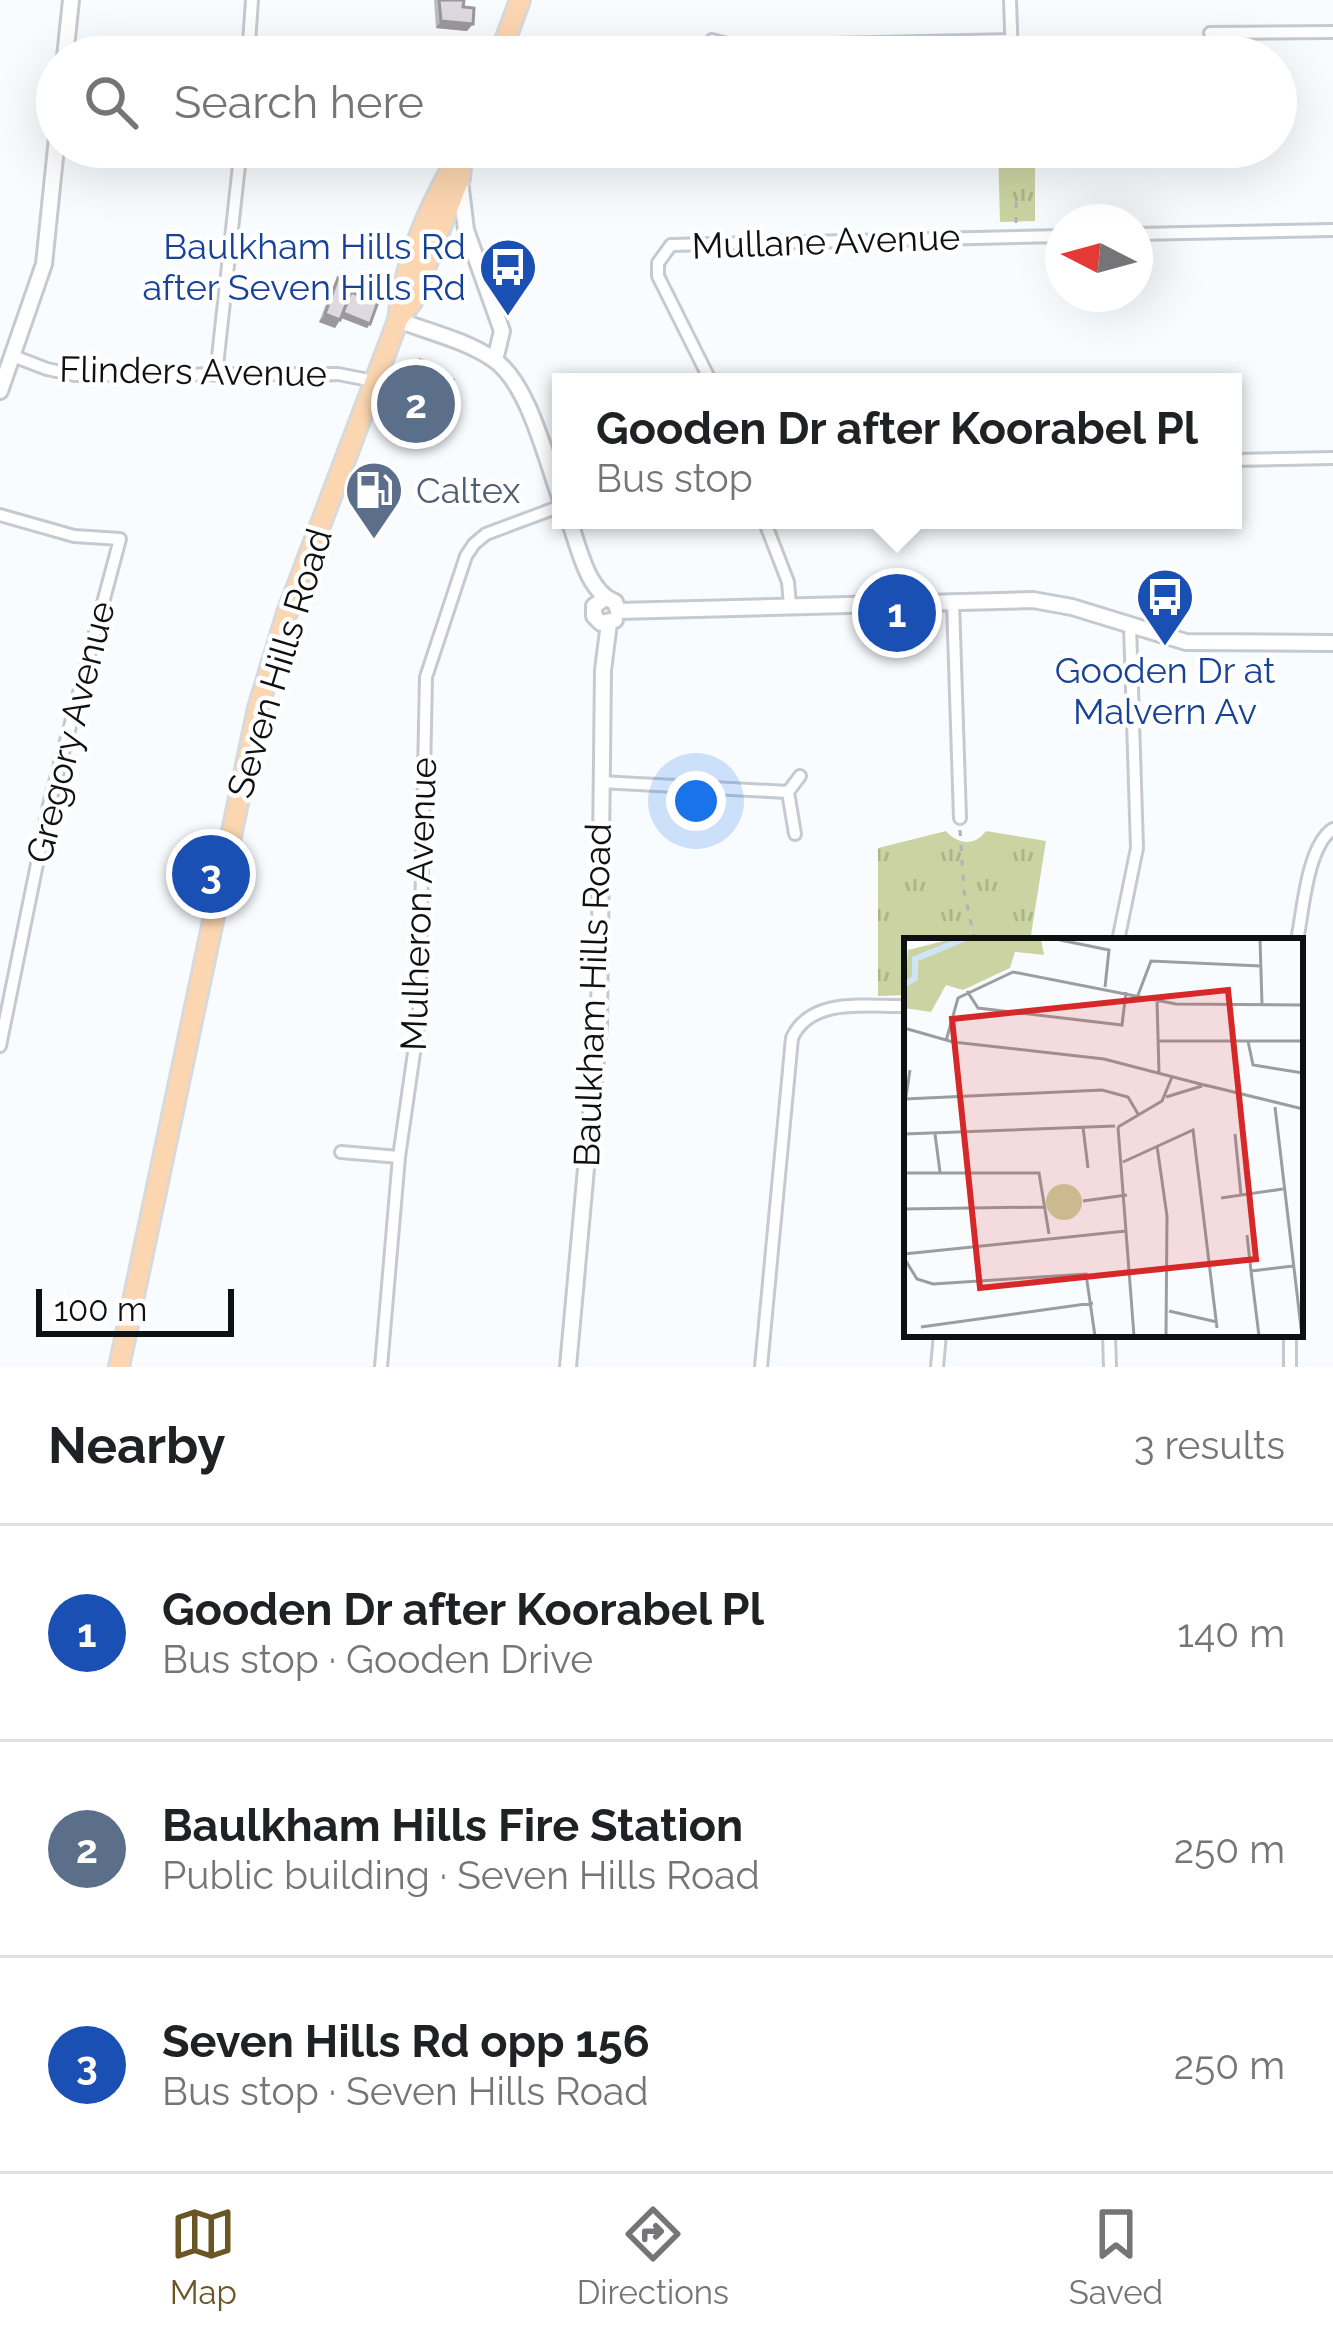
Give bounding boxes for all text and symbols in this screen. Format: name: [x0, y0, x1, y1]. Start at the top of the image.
search box: [36, 36, 1297, 168]
icon: search: [78, 69, 144, 135]
text: Search here: [174, 76, 424, 129]
north arrow: [1045, 204, 1153, 312]
street label: Mullane Avenue: [691, 215, 961, 267]
place label: Baulkham Hills Rd after Seven Hills Rd: [143, 225, 466, 308]
bus stop icon: Baulkham Hills Rd after Seven Hills Rd: [477, 236, 539, 318]
street label: Flinders Avenue: [59, 348, 327, 394]
pin: 2: [377, 359, 455, 449]
popup: [552, 373, 1242, 529]
text: Gooden Dr after Koorabel Pl: [596, 402, 1198, 455]
text: Bus stop: [596, 455, 753, 501]
fuel station icon: Caltex: [343, 459, 405, 541]
place label: Caltex: [416, 469, 520, 511]
street label: Seven Hills Road: [218, 523, 340, 803]
bus stop icon: Gooden Dr at Malvern Av: [1134, 566, 1196, 648]
pin: 1: [858, 568, 936, 658]
street label: Gregory Avenue: [17, 597, 123, 867]
place label: Gooden Dr at Malvern Av: [1055, 649, 1275, 732]
street label: Mulheron Avenue: [392, 756, 444, 1052]
your location: [666, 771, 726, 831]
street label: Baulkham Hills Road: [565, 823, 619, 1167]
pin: 3: [172, 829, 250, 919]
inset map: [904, 938, 1303, 1337]
scale bar: [36, 1283, 234, 1336]
text: 100 m: [54, 1290, 147, 1329]
text: Nearby: [48, 1415, 225, 1475]
text: 3 results: [1134, 1422, 1285, 1468]
text: Gooden Dr after Koorabel Pl: [162, 1583, 764, 1636]
text: 1: [77, 1610, 97, 1656]
text: 140 m: [1177, 1610, 1285, 1656]
text: Bus stop · Gooden Drive: [162, 1636, 593, 1682]
text: Baulkham Hills Fire Station: [162, 1799, 743, 1852]
text: 2: [76, 1826, 98, 1872]
text: 250 m: [1174, 1826, 1285, 1872]
text: Public building · Seven Hills Road: [162, 1852, 760, 1898]
text: Seven Hills Rd opp 156: [162, 2015, 650, 2068]
text: 3: [76, 2042, 98, 2088]
text: 250 m: [1174, 2042, 1285, 2088]
text: Bus stop · Seven Hills Road: [162, 2068, 649, 2114]
tab: Map: [170, 2201, 237, 2312]
tab: Directions: [577, 2201, 729, 2312]
tab: Saved: [1069, 2201, 1163, 2312]

